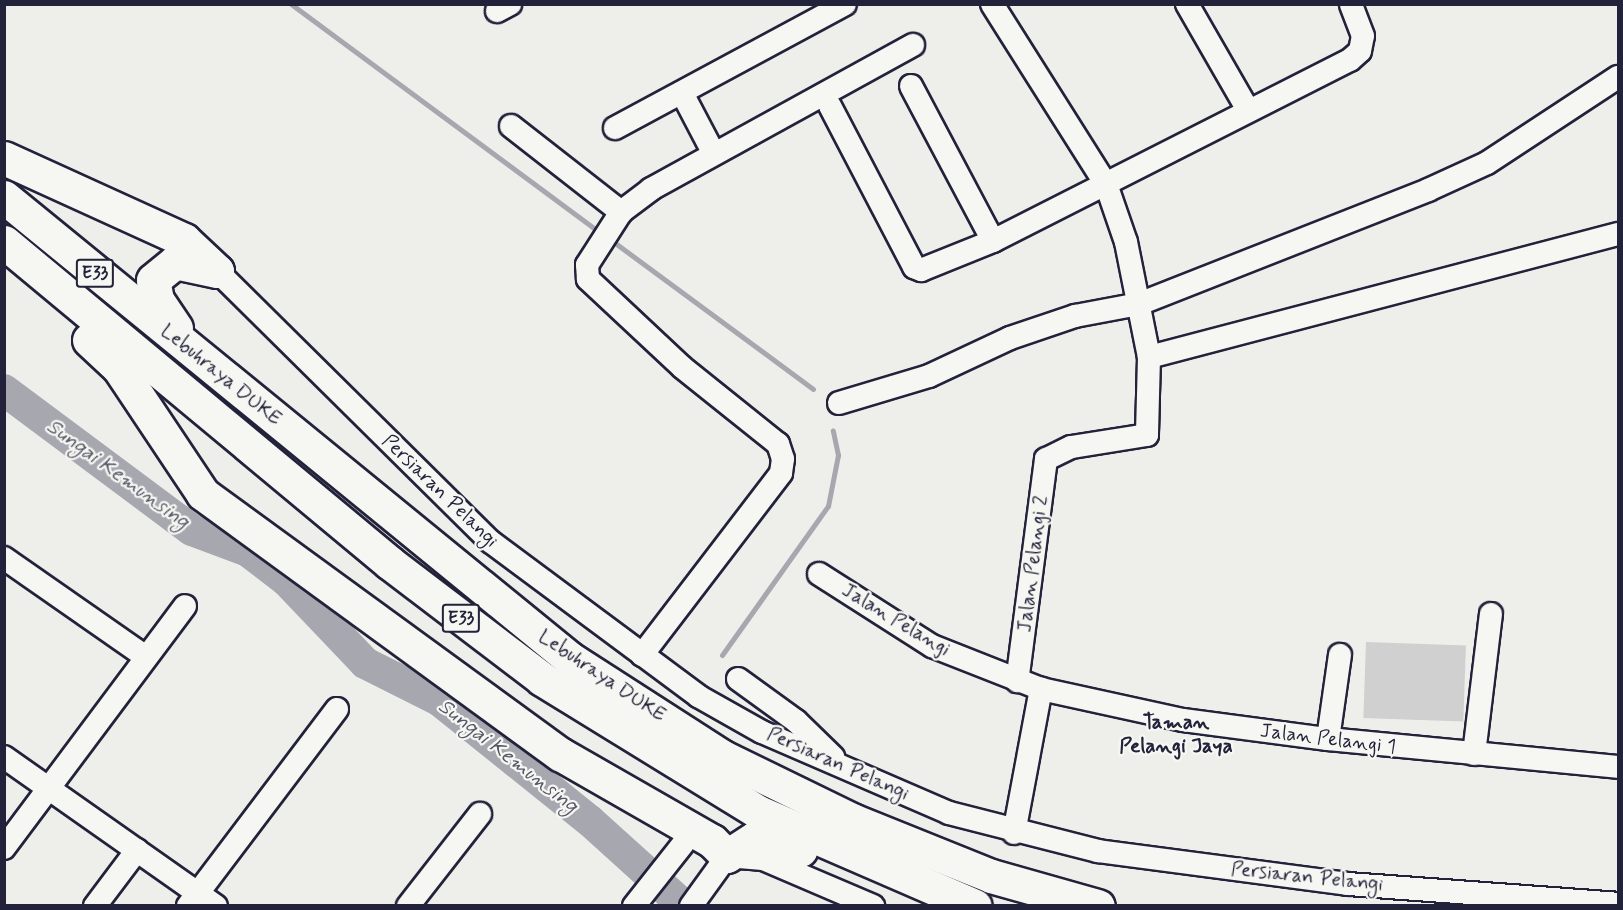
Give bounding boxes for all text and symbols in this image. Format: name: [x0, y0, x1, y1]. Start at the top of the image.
road number: E33: [76, 258, 115, 288]
street label: Lebuhraya DUKE: [155, 318, 287, 432]
water label: Sungai Kemunsing: [42, 414, 194, 534]
street label: Persiaran Pelangi: [377, 430, 503, 552]
street label: Jalan Pelangi 2: [1013, 495, 1053, 633]
street label: Jalan Pelangi: [838, 579, 954, 661]
road number: E33: [442, 603, 480, 633]
street label: Lebuhraya DUKE: [533, 624, 671, 728]
water label: Sungai Kemunsing: [433, 694, 583, 818]
district label: Taman Pelangi Jaya: [1118, 709, 1234, 759]
street label: Jalan Pelangi 1: [1259, 719, 1397, 759]
street label: Persiaran Pelangi: [764, 722, 912, 806]
street label: Persiaran Pelangi: [1230, 857, 1384, 897]

